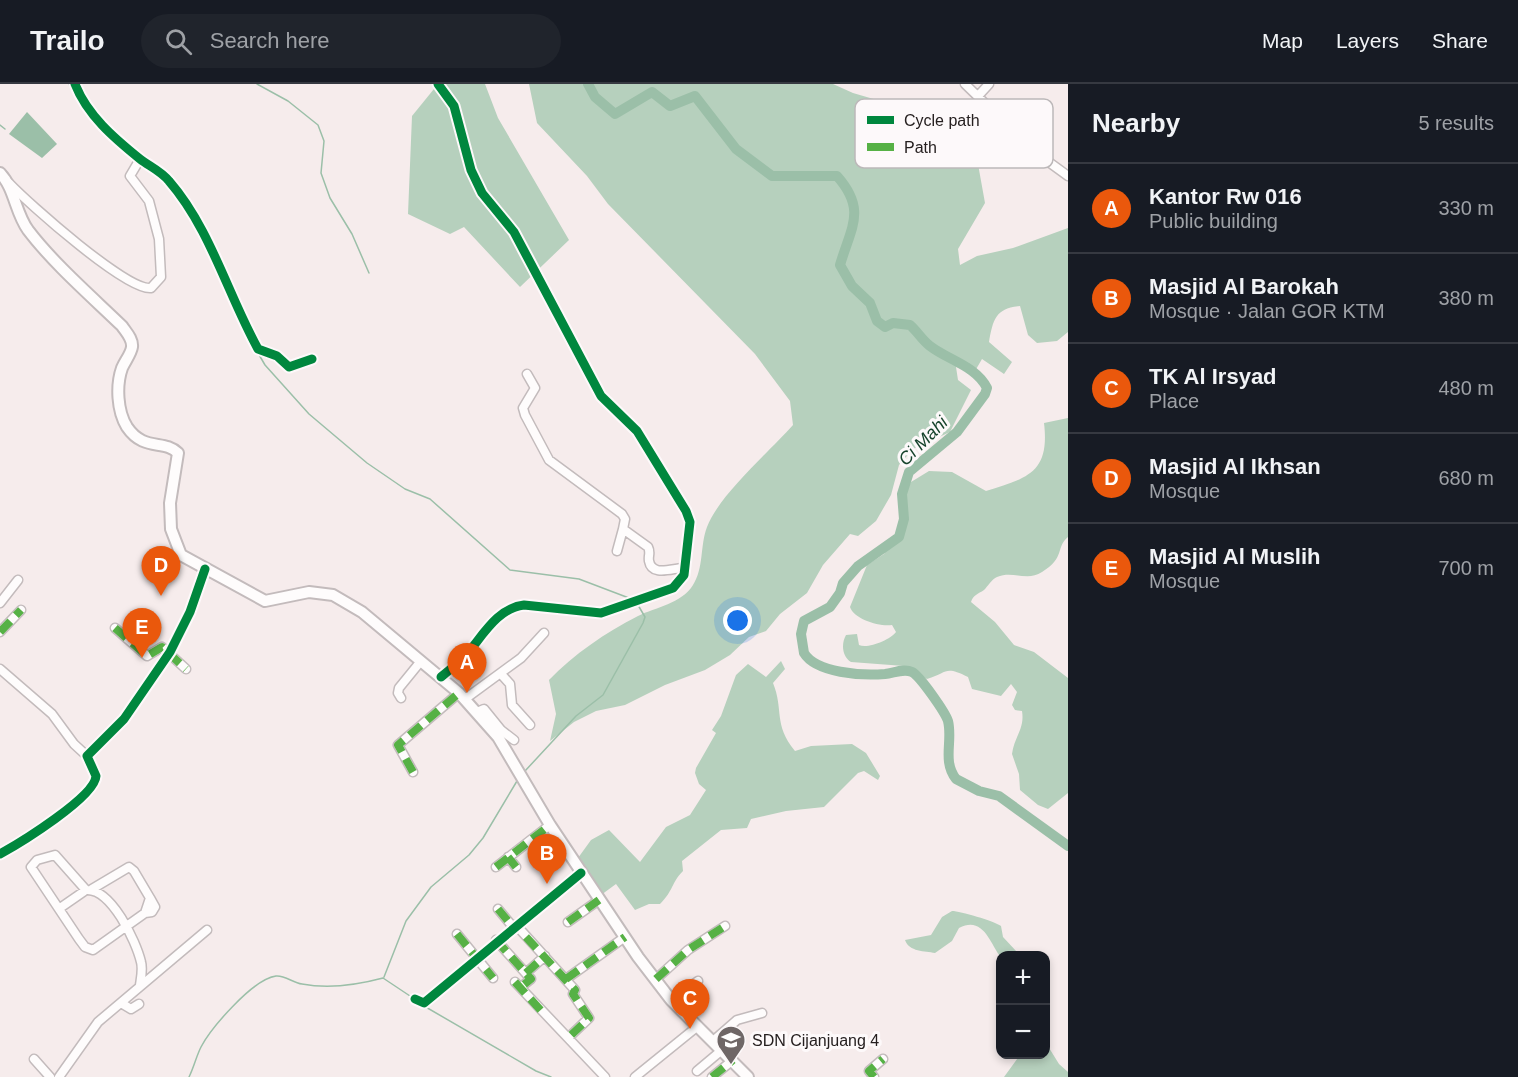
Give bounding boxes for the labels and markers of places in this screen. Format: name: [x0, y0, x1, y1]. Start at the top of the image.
pin: D: [142, 546, 180, 596]
pin: E: [122, 608, 162, 658]
pin: A: [448, 644, 486, 693]
pin: B: [528, 834, 566, 884]
pin: C: [670, 980, 710, 1029]
school or university icon: SDN Cijanjuang 4: [715, 1024, 747, 1066]
place label: SDN Cijanjuang 4: [752, 1032, 879, 1049]

